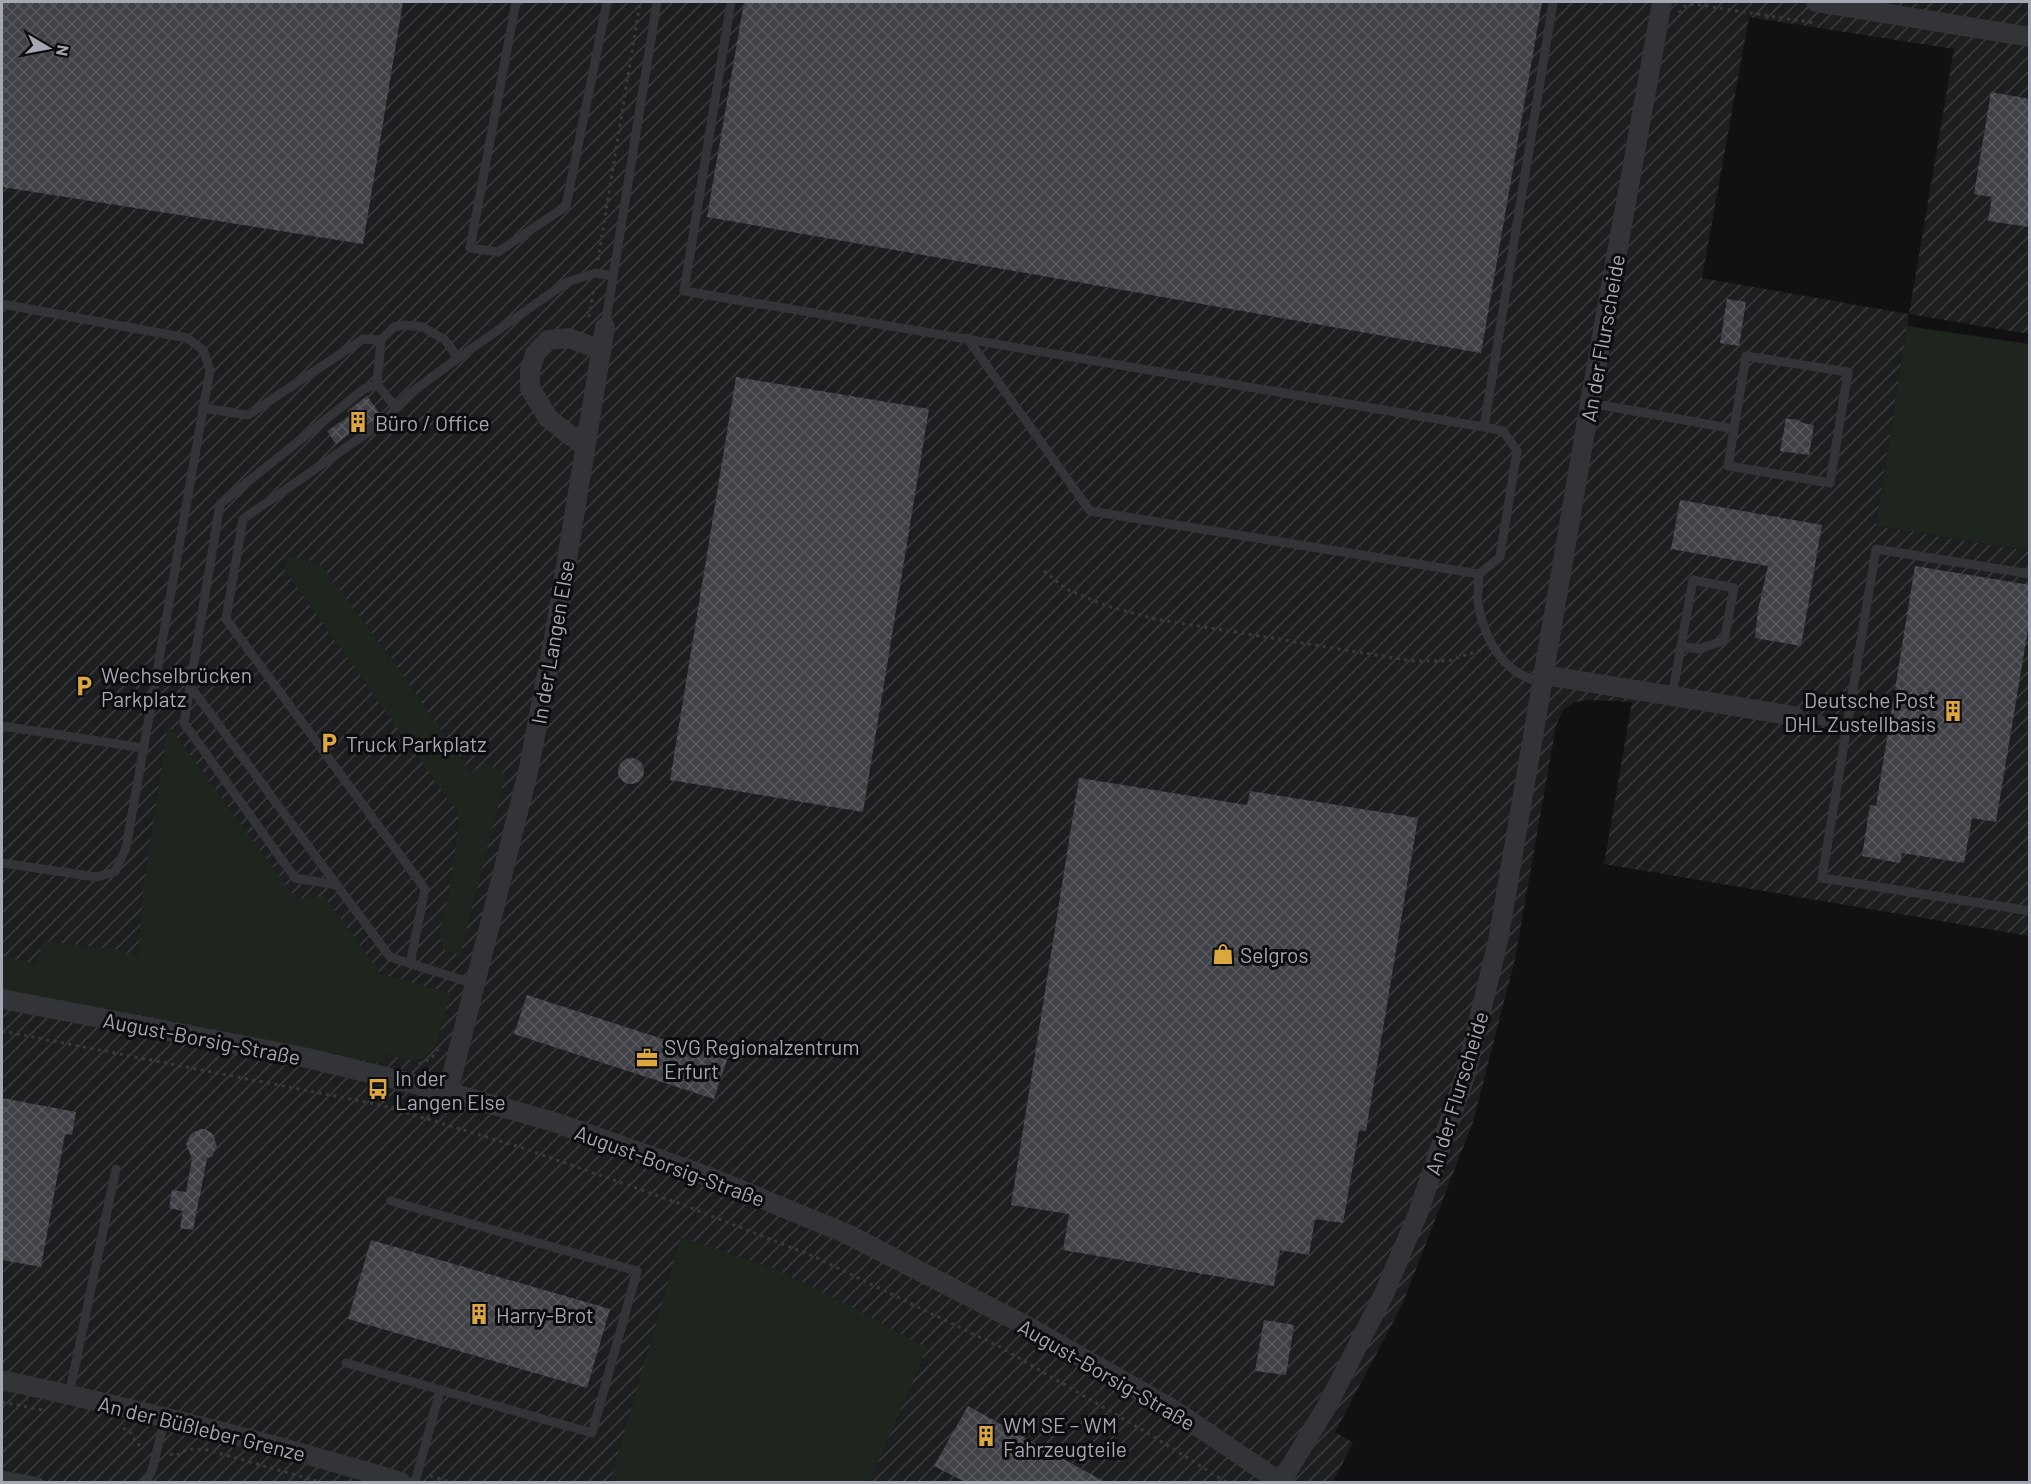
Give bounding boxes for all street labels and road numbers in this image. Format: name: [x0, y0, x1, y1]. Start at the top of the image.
street label: An der Flurscheide: [1575, 252, 1629, 424]
street label: In der Langen Else: [525, 558, 579, 726]
street label: August-Borsig-Straße: [101, 1007, 303, 1069]
street label: An der Flurscheide: [1419, 1008, 1493, 1178]
street label: August-Borsig-Straße: [572, 1119, 768, 1211]
street label: August-Borsig-Straße: [1014, 1313, 1200, 1435]
street label: An der Büßleber Grenze: [96, 1390, 308, 1466]

